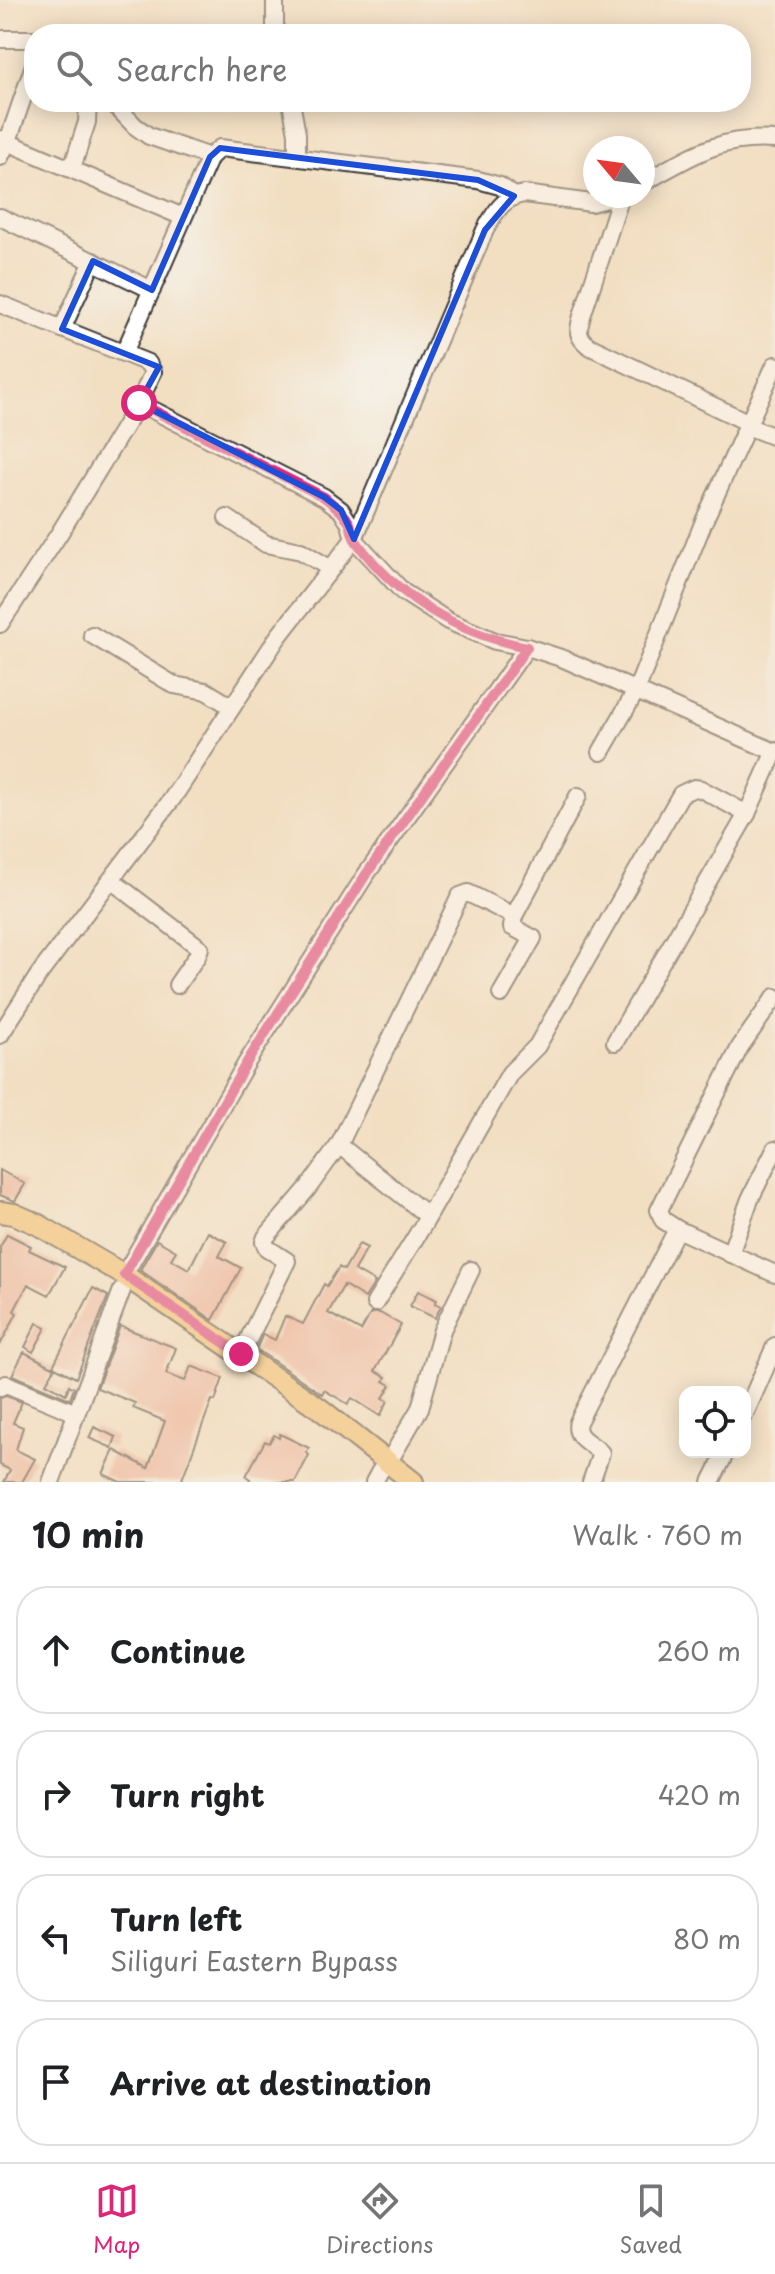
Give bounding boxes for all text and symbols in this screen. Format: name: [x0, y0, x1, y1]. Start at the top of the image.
search box: [24, 24, 751, 112]
icon: search: [52, 46, 96, 90]
text: Search here: [116, 46, 288, 91]
north arrow: [583, 136, 655, 208]
route start: [121, 385, 157, 421]
route end: [223, 1336, 259, 1372]
map controls: [679, 1386, 751, 1458]
button: locate: [679, 1386, 751, 1458]
text: 10 min: [32, 1508, 145, 1560]
text: Walk · 760 m: [572, 1515, 743, 1554]
icon: ahead: [34, 1628, 78, 1672]
text: Continue: [110, 1628, 245, 1673]
text: 260 m: [657, 1631, 741, 1670]
icon: right: [34, 1772, 78, 1816]
text: Turn right: [110, 1772, 265, 1817]
text: 420 m: [658, 1775, 741, 1814]
text: Turn left: [110, 1896, 242, 1941]
icon: left: [34, 1916, 78, 1960]
text: 80 m: [673, 1919, 741, 1958]
text: Siliguri Eastern Bypass: [110, 1941, 398, 1980]
icon: arrive: [34, 2060, 78, 2104]
text: Arrive at destination: [110, 2060, 432, 2105]
tab: Map: [93, 2179, 140, 2260]
tab: Directions: [326, 2179, 433, 2260]
tab: Saved: [619, 2179, 682, 2260]

